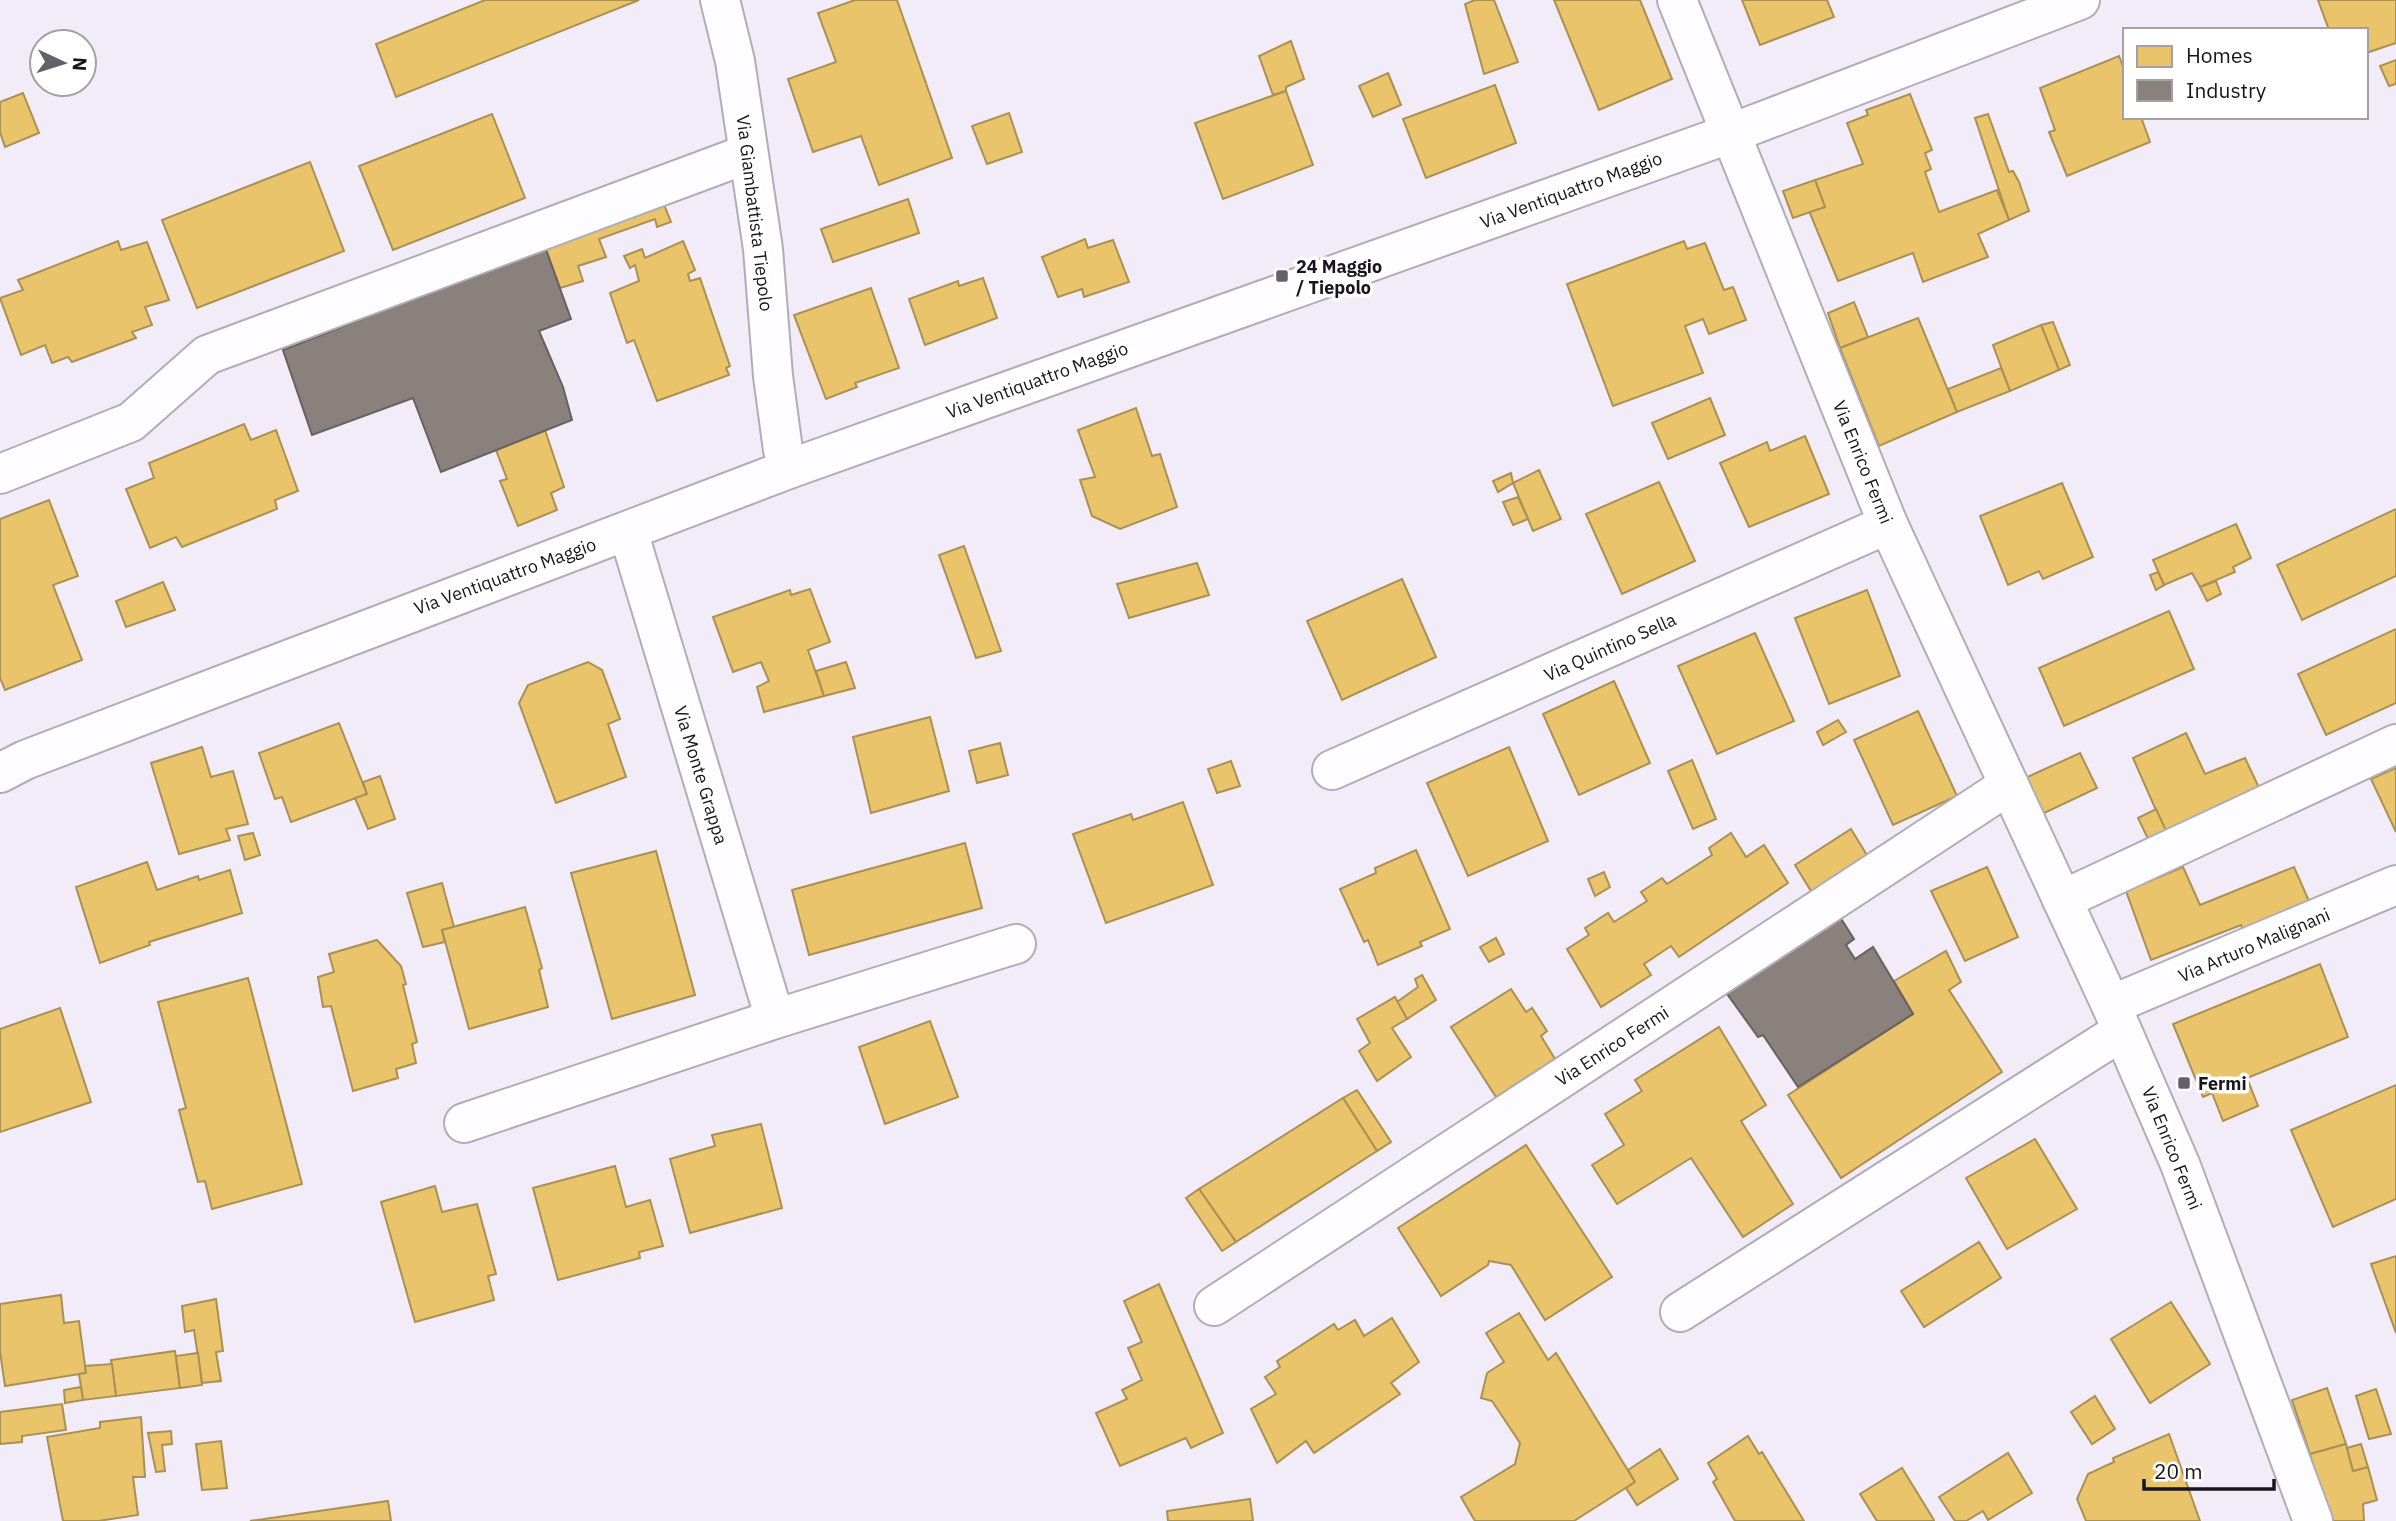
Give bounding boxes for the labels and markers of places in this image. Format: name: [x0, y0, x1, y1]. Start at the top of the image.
place label: 24 Maggio / Tiepolo: [1296, 255, 1382, 299]
marker: 24 Maggio / Tiepolo: [1274, 268, 1290, 284]
place label: Fermi: [2198, 1072, 2247, 1095]
marker: Fermi: [2176, 1075, 2192, 1091]

